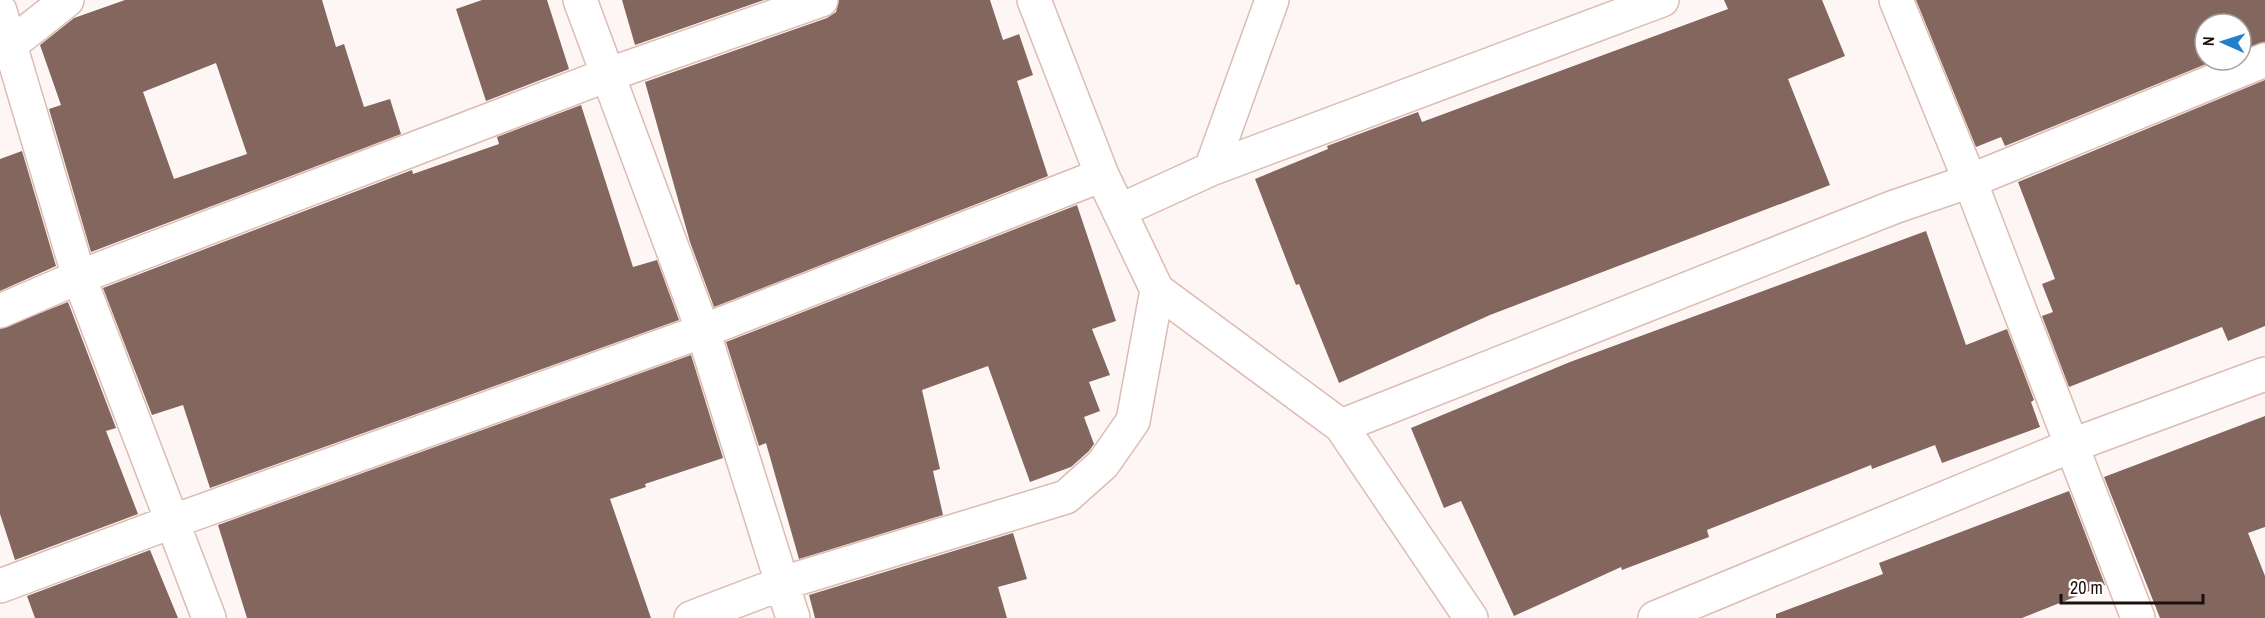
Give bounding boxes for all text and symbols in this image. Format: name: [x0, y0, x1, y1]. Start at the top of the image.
north arrow: [2193, 12, 2253, 72]
text: N: [2197, 36, 2219, 47]
scale bar: [2061, 567, 2204, 605]
text: 20 m: [2070, 575, 2103, 600]

